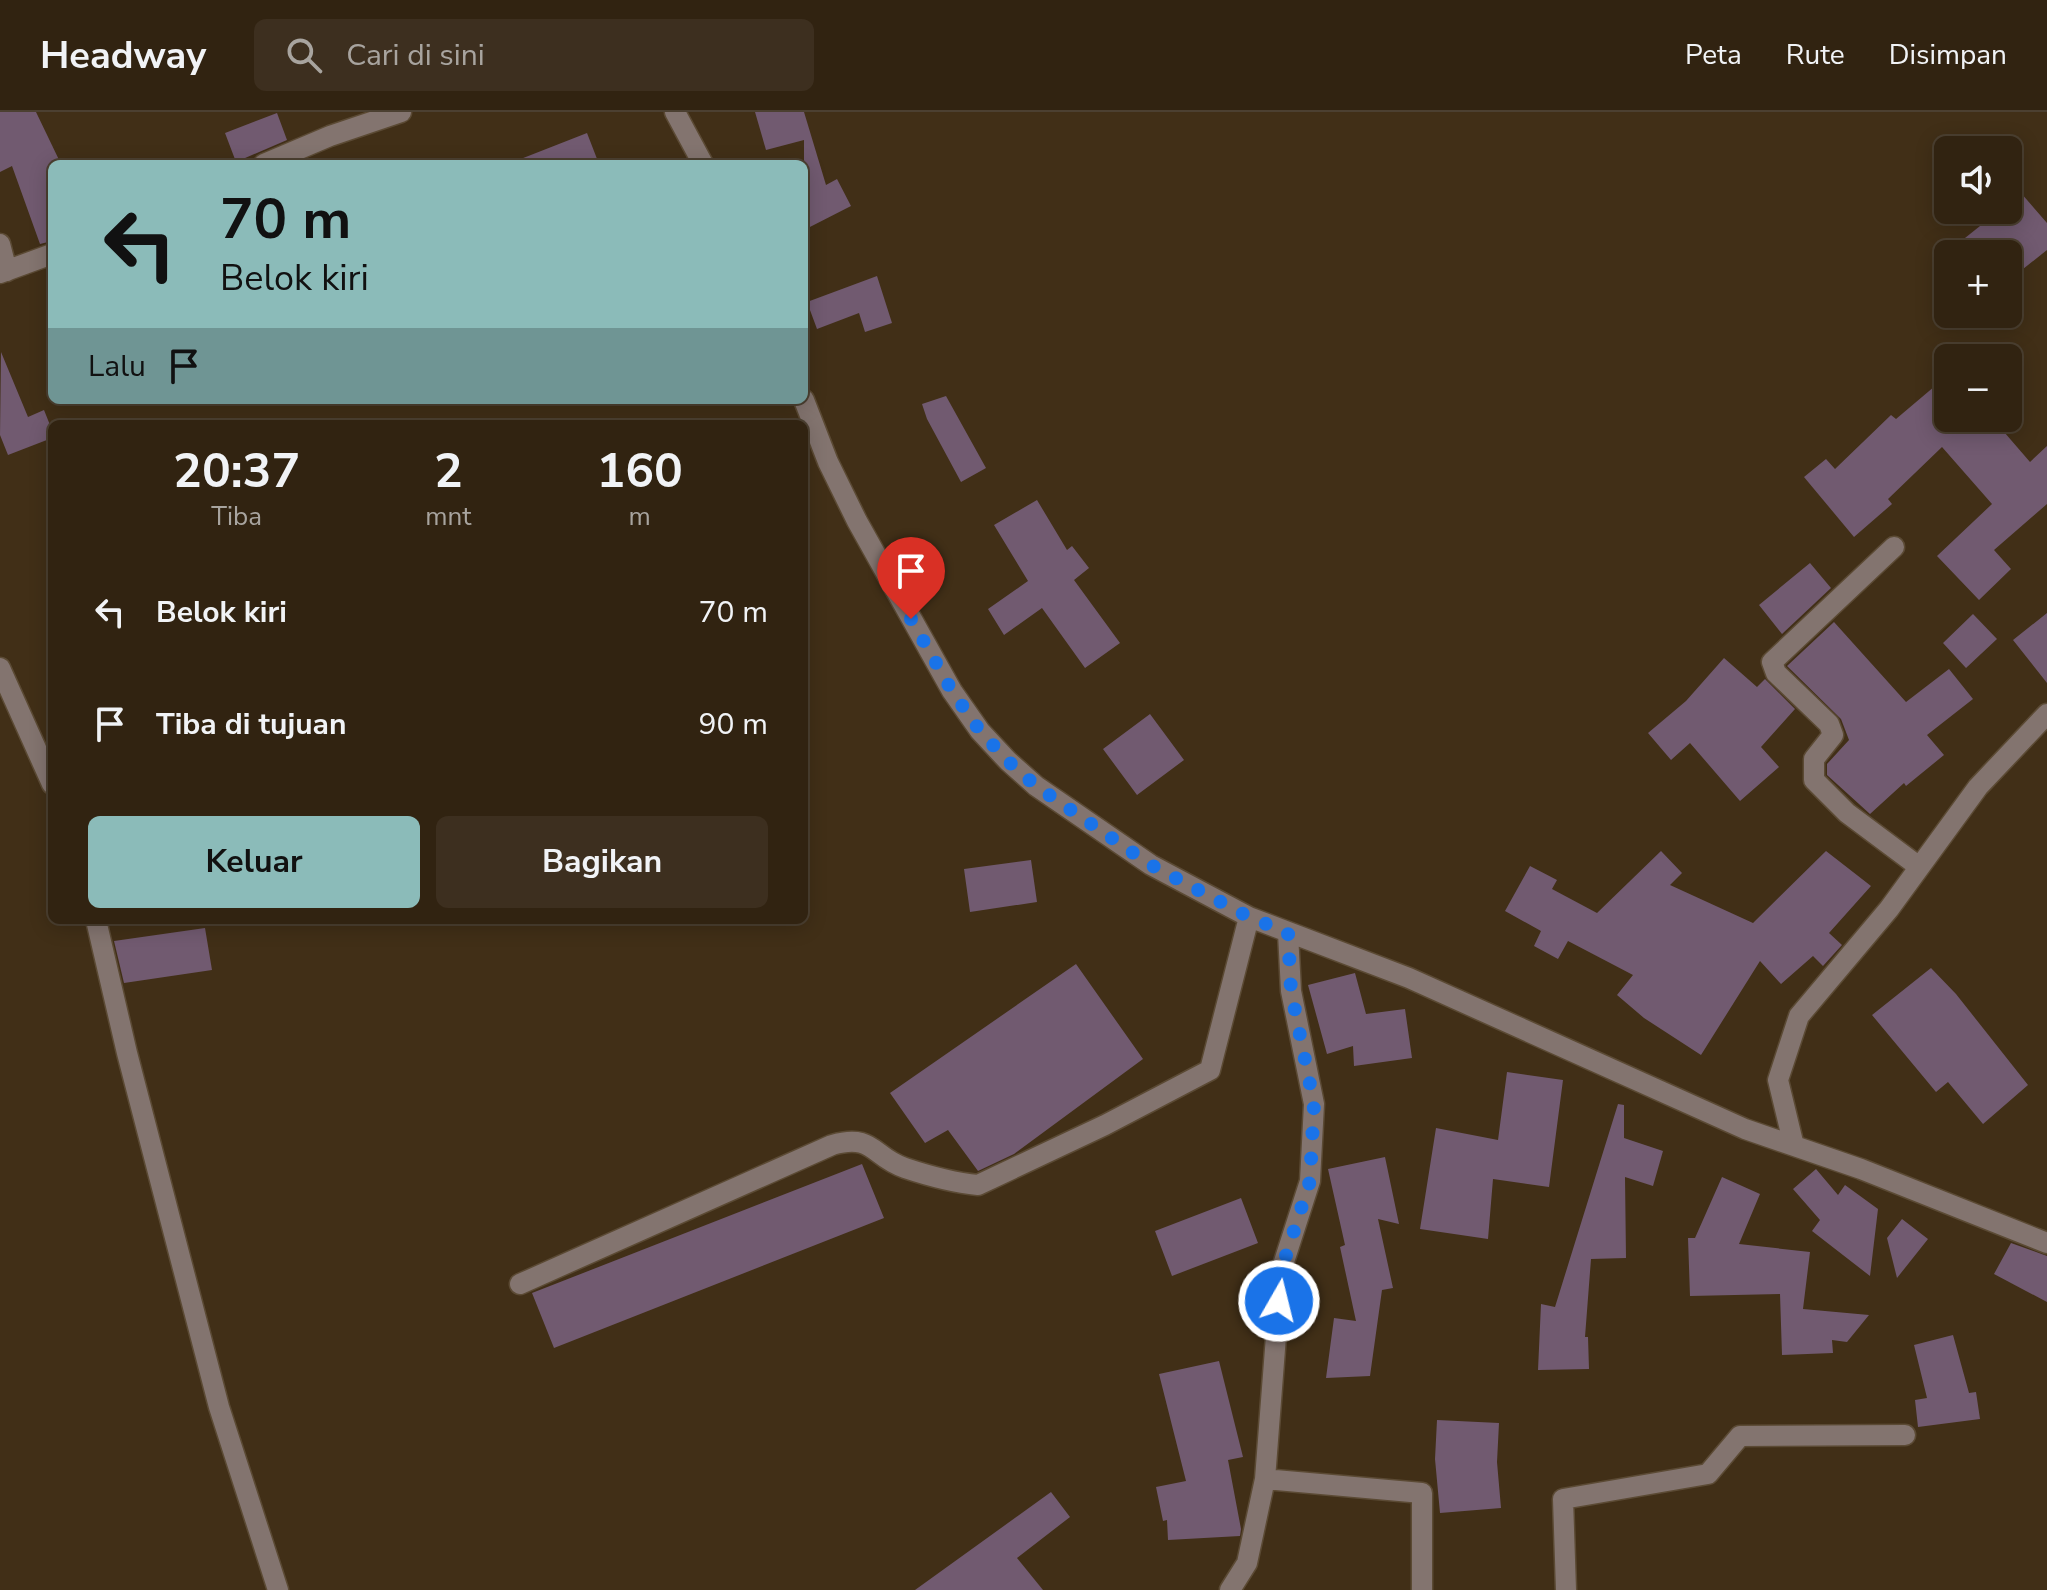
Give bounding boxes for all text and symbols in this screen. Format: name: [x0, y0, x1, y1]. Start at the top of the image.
search box: [254, 19, 814, 91]
text: Headway: [40, 30, 206, 81]
icon: search: [282, 33, 326, 77]
text: Cari di sini: [346, 35, 485, 76]
text: Peta: [1685, 36, 1742, 74]
text: Rute: [1786, 36, 1845, 74]
text: Disimpan: [1889, 36, 2007, 74]
map controls: [1934, 136, 2022, 432]
button: sound: [1934, 136, 2022, 224]
text: 70 m: [220, 181, 351, 258]
icon: left: [88, 192, 192, 296]
button: +: [1934, 240, 2022, 328]
text: Belok kiri: [220, 254, 369, 303]
icon: arrive: [162, 344, 206, 388]
button: −: [1934, 344, 2022, 432]
text: Lalu: [88, 346, 146, 387]
text: 20:37: [173, 438, 300, 504]
text: 2: [434, 438, 463, 504]
text: 160: [596, 438, 683, 504]
text: Tiba: [211, 499, 262, 534]
text: mnt: [425, 499, 471, 534]
text: m: [629, 499, 651, 534]
pin: [877, 537, 945, 619]
icon: arrive: [889, 549, 933, 593]
icon: left: [88, 590, 132, 634]
text: Belok kiri: [156, 592, 287, 633]
text: 70 m: [699, 592, 768, 633]
icon: arrive: [88, 702, 132, 746]
text: Tiba di tujuan: [156, 704, 347, 745]
text: 90 m: [699, 704, 768, 745]
button: Keluar: [88, 816, 420, 908]
button: Bagikan: [436, 816, 768, 908]
position arrow: [1237, 1259, 1321, 1343]

